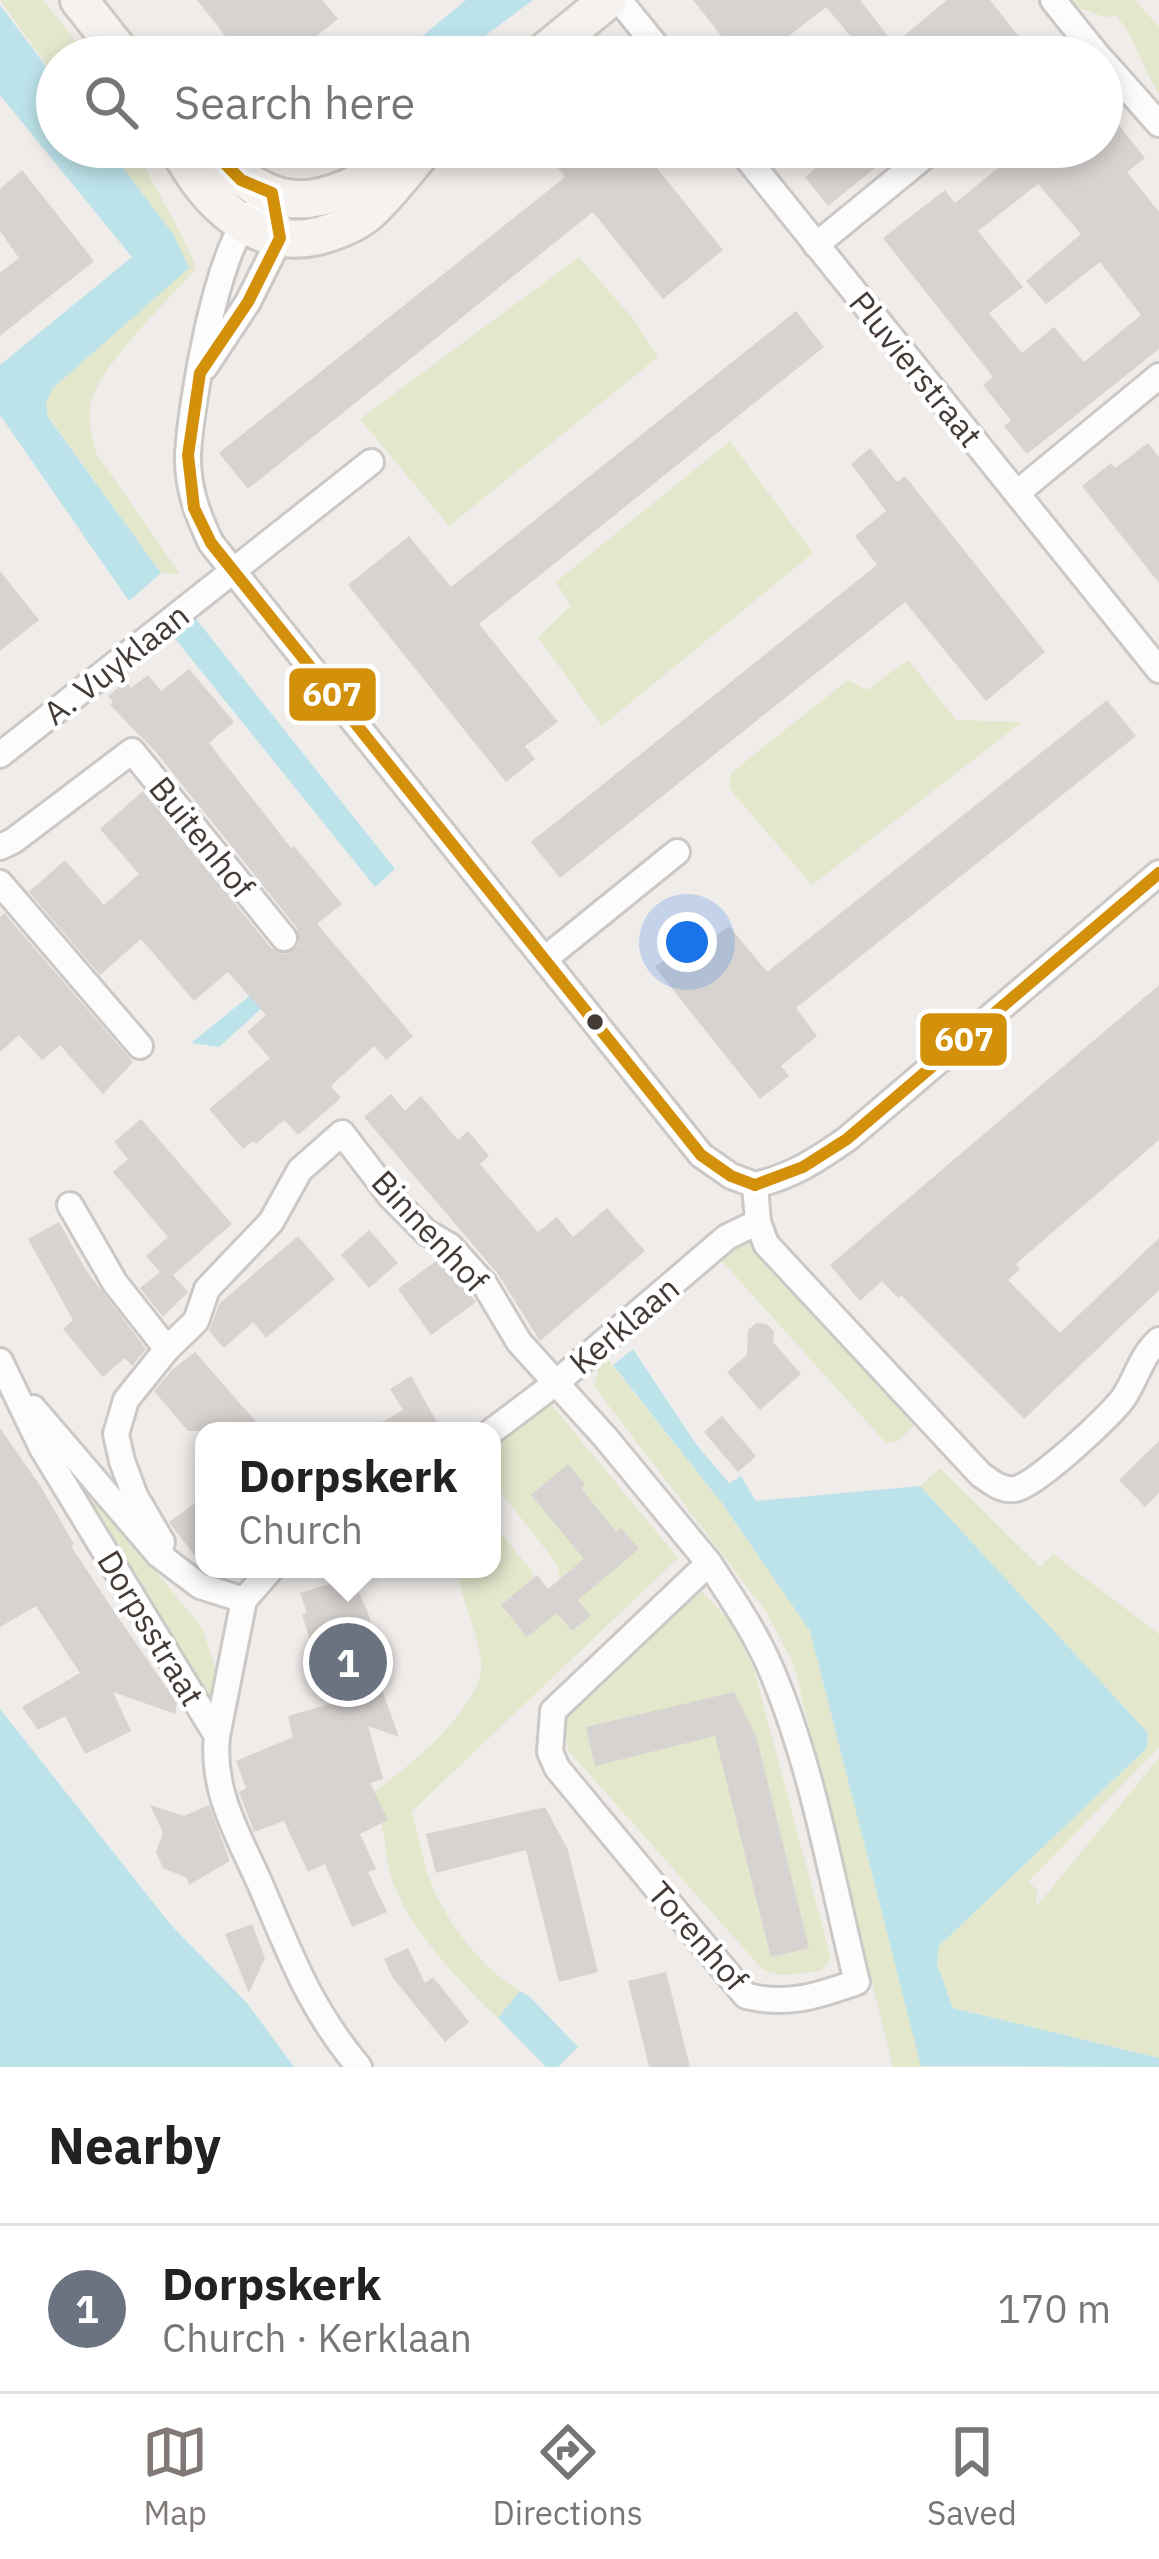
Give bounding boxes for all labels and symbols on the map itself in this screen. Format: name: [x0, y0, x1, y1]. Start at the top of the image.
street label: Pluvierstraat: [840, 282, 992, 456]
street label: A. Vuyklaan: [34, 593, 197, 734]
line badge: 607: [287, 666, 378, 723]
text: 607: [302, 672, 362, 715]
street label: Buitenhof: [140, 767, 265, 907]
your location: [657, 912, 717, 972]
unlabelled marker: [584, 1011, 606, 1033]
line badge: 607: [918, 1011, 1009, 1068]
text: 607: [934, 1017, 994, 1060]
street label: Binnenhof: [363, 1160, 498, 1301]
street label: Kerklaan: [560, 1266, 688, 1383]
street label: Dorpsstraat: [88, 1542, 215, 1713]
pin: 1: [309, 1617, 387, 1707]
street label: Torenhof: [639, 1872, 758, 2000]

